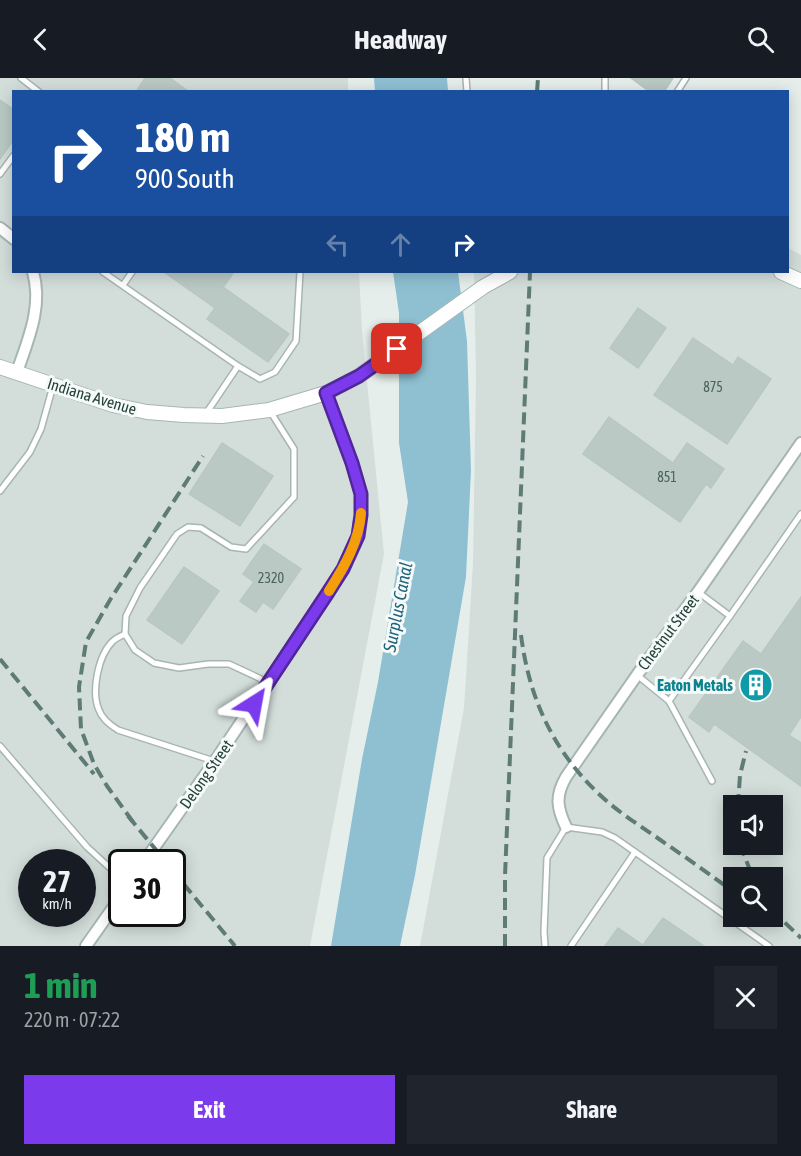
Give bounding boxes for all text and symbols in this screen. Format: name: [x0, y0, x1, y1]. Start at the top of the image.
icon: back: [24, 23, 57, 56]
icon: search: [744, 23, 777, 56]
text: Headway: [354, 24, 447, 55]
text: 180 m: [135, 113, 230, 161]
icon: right: [36, 114, 114, 192]
text: 900 South: [135, 163, 235, 194]
icon: left: [321, 228, 354, 261]
icon: ahead: [384, 228, 417, 261]
icon: right: [447, 228, 480, 261]
pin: [371, 323, 422, 374]
icon: arrive: [380, 332, 413, 365]
street label: Indiana Avenue: [45, 374, 139, 418]
house number: 875: [703, 379, 723, 395]
house number: 851: [657, 469, 677, 485]
water label: Surplus Canal: [378, 560, 416, 654]
house number: 2320: [258, 570, 285, 586]
street label: Chestnut Street: [634, 590, 702, 673]
building icon: Eaton Metals: [738, 667, 774, 703]
position arrow: [222, 672, 286, 736]
place label: Eaton Metals: [657, 676, 733, 694]
street label: Delong Street: [176, 736, 237, 812]
map controls: [723, 795, 783, 927]
button: sound: [723, 795, 783, 855]
speed limit sign: 30: [108, 849, 186, 927]
text: 27: [43, 864, 71, 898]
button: search: [723, 867, 783, 927]
text: km/h: [42, 895, 72, 912]
text: 1 min: [24, 964, 98, 1006]
button: close: [714, 966, 777, 1029]
text: 220 m · 07:22: [24, 1008, 120, 1031]
button: Exit: [24, 1075, 395, 1144]
button: Share: [407, 1075, 777, 1144]

